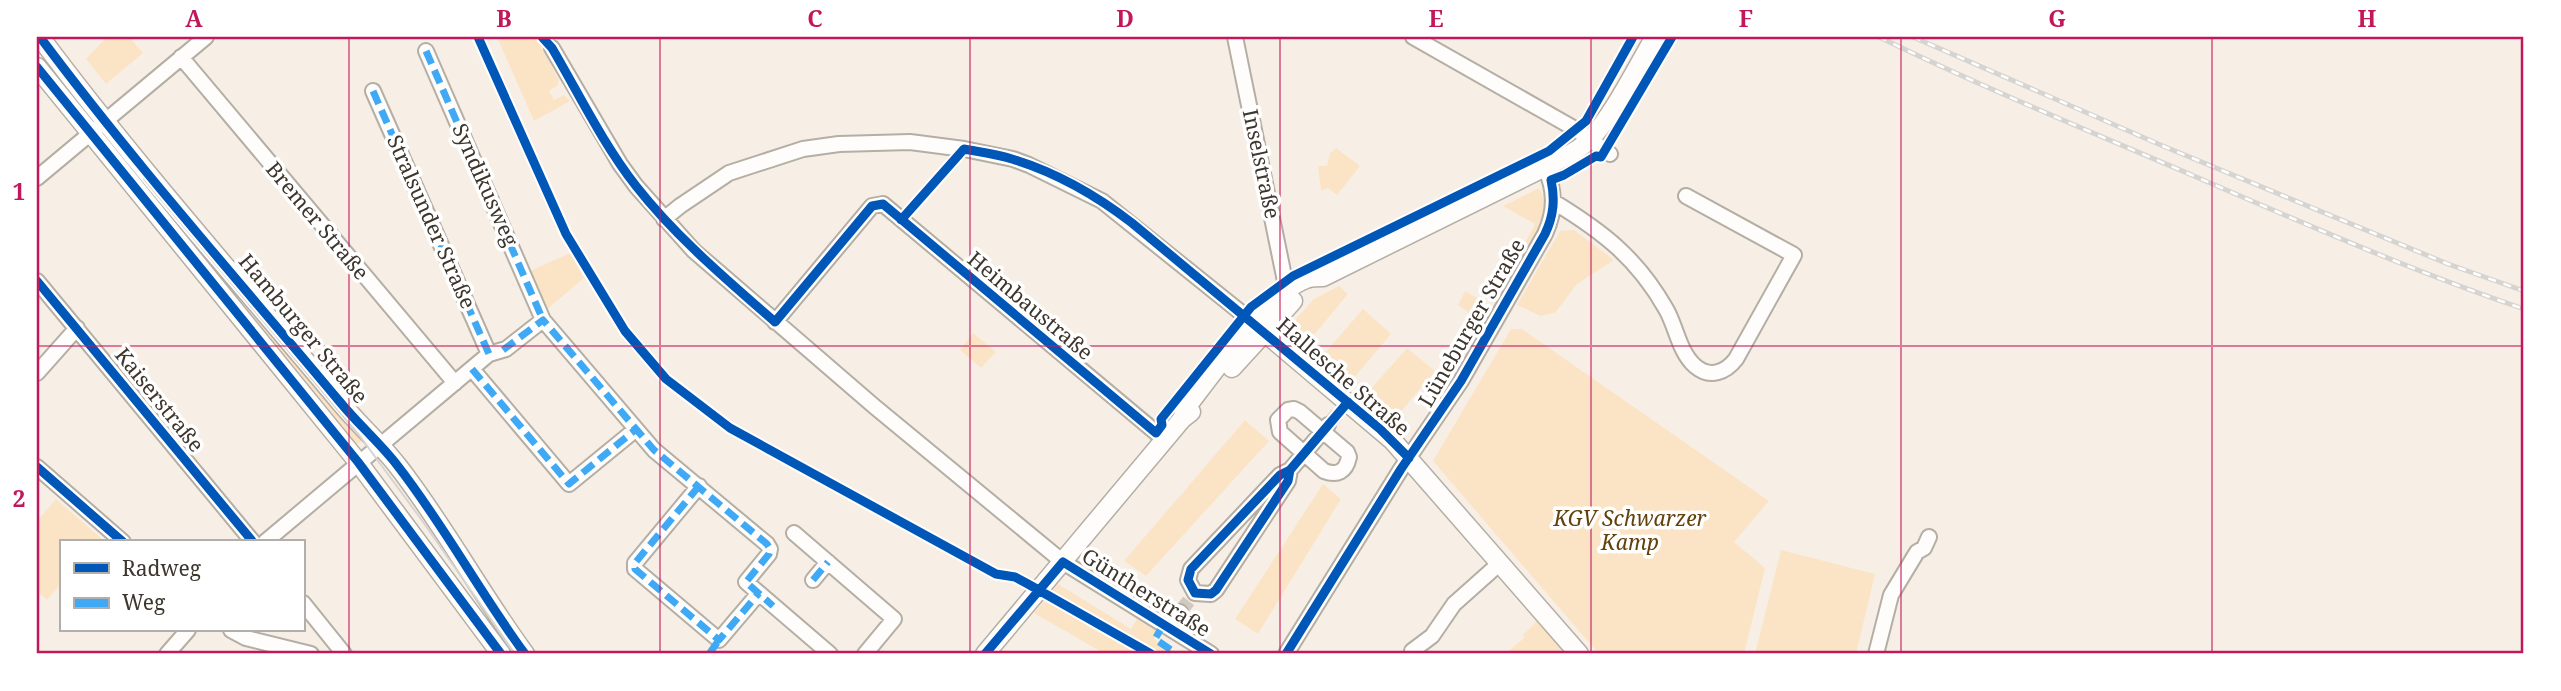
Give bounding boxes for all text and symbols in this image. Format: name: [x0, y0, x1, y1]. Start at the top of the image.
text: A: [185, 2, 203, 34]
text: B: [496, 2, 512, 34]
text: C: [807, 2, 823, 34]
text: D: [1116, 2, 1134, 34]
text: E: [1428, 2, 1444, 34]
text: F: [1739, 2, 1753, 34]
text: G: [2048, 2, 2066, 34]
text: H: [2358, 2, 2377, 34]
street label: Inselstraße: [1237, 106, 1287, 221]
street label: Syndikusweg: [446, 119, 526, 251]
street label: Stralsunder Straße: [381, 130, 483, 313]
street label: Bremer Straße: [260, 155, 375, 285]
text: 1: [13, 175, 26, 207]
street label: Lüneburger Straße: [1411, 233, 1531, 412]
street label: Heimbaustraße: [962, 245, 1099, 366]
street label: Hamburger Straße: [233, 248, 375, 409]
street label: Hallesche Straße: [1271, 311, 1416, 442]
street label: Kaiserstraße: [109, 341, 211, 457]
text: 2: [13, 482, 26, 514]
park label: KGV Schwarzer Kamp: [1553, 504, 1707, 556]
legend: [60, 540, 304, 632]
street label: Güntherstraße: [1077, 541, 1216, 643]
text: Radweg: [122, 554, 202, 582]
text: Weg: [122, 588, 166, 616]

